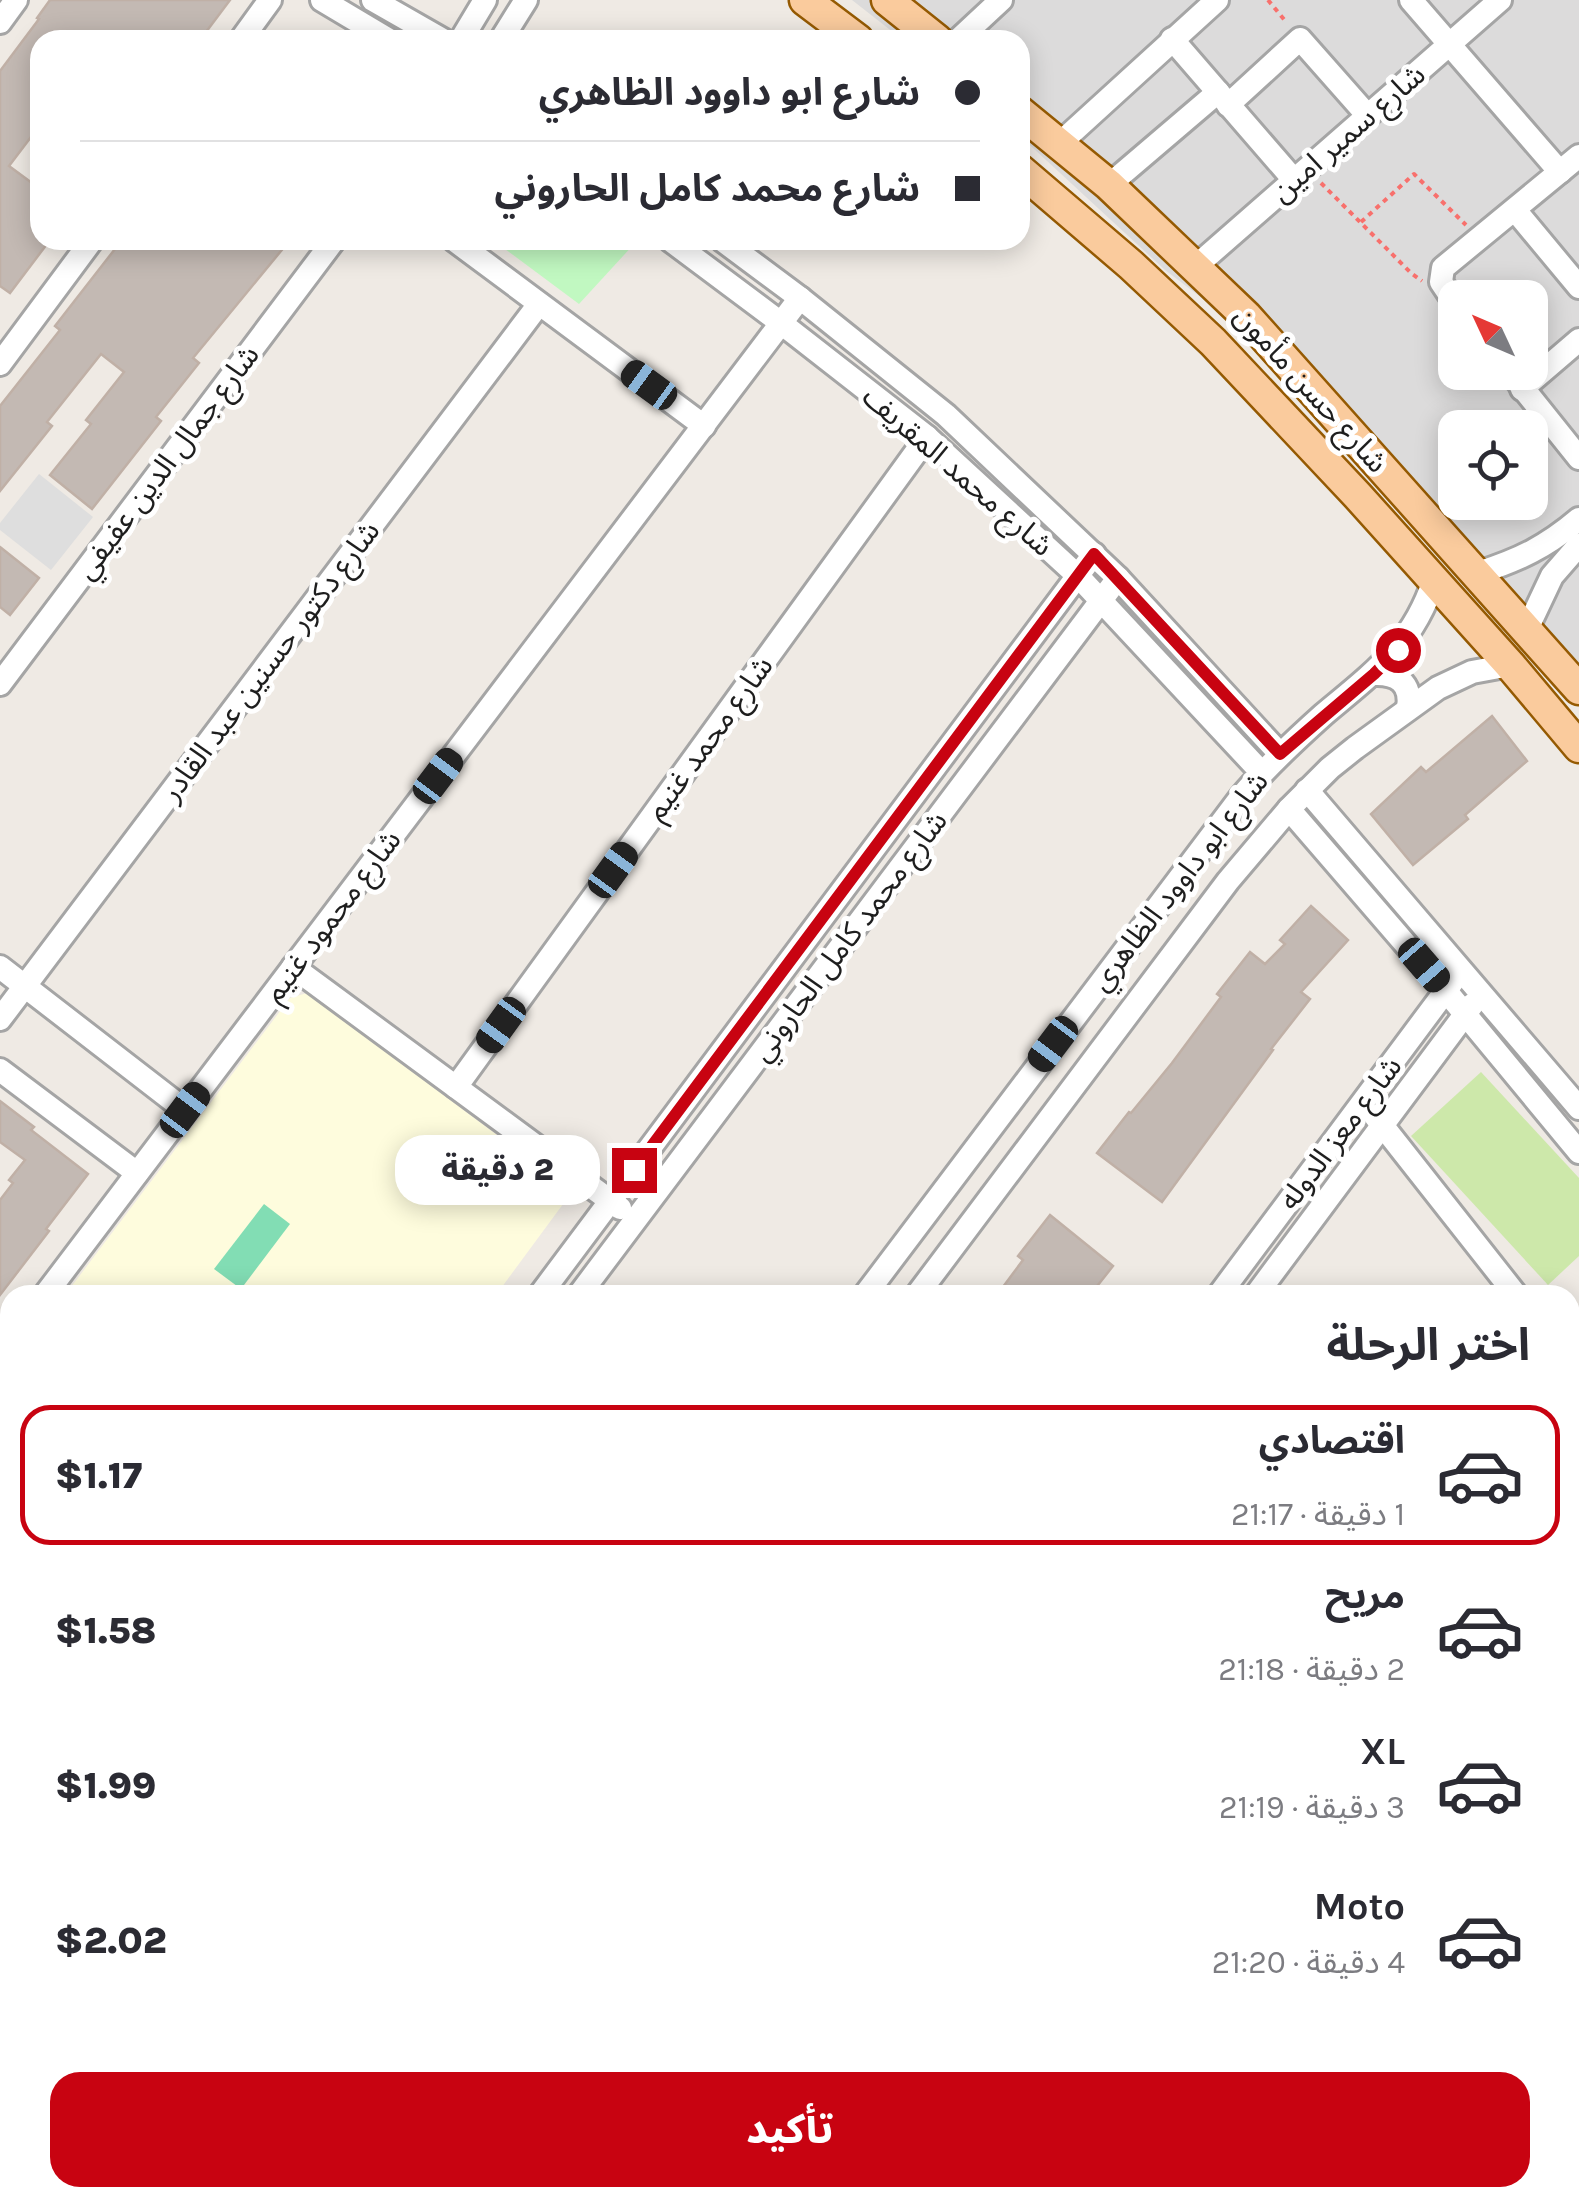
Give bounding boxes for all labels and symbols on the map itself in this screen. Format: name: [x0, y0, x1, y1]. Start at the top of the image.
street label: شارع سمير امين: [1263, 56, 1435, 213]
north arrow: [1438, 280, 1548, 390]
street label: شارع حسن مأمون: [1223, 297, 1396, 483]
street label: شارع جمال الدين عفيفي: [67, 338, 271, 589]
car: [616, 355, 682, 415]
street label: شارع محمد المقريف: [853, 378, 1061, 567]
street label: شارع دكتور حسنين عبد القادر: [152, 514, 390, 811]
route start: [1376, 628, 1421, 673]
street label: شارع محمد غنيم: [637, 649, 785, 830]
car: [408, 743, 468, 809]
street label: شارع ابو داوود الظاهري: [1082, 764, 1280, 1001]
street label: شارع محمد كامل الحاروني: [743, 804, 959, 1071]
street label: شارع محمود غنيم: [255, 823, 413, 1012]
car: [583, 837, 643, 903]
car: [1393, 933, 1455, 997]
car: [471, 992, 531, 1058]
car: [1023, 1011, 1083, 1077]
street label: شارع معز الدوله: [1271, 1049, 1413, 1219]
car: [155, 1077, 215, 1143]
callout: 2 دقيقة: [394, 1135, 599, 1205]
route end: [612, 1148, 657, 1193]

